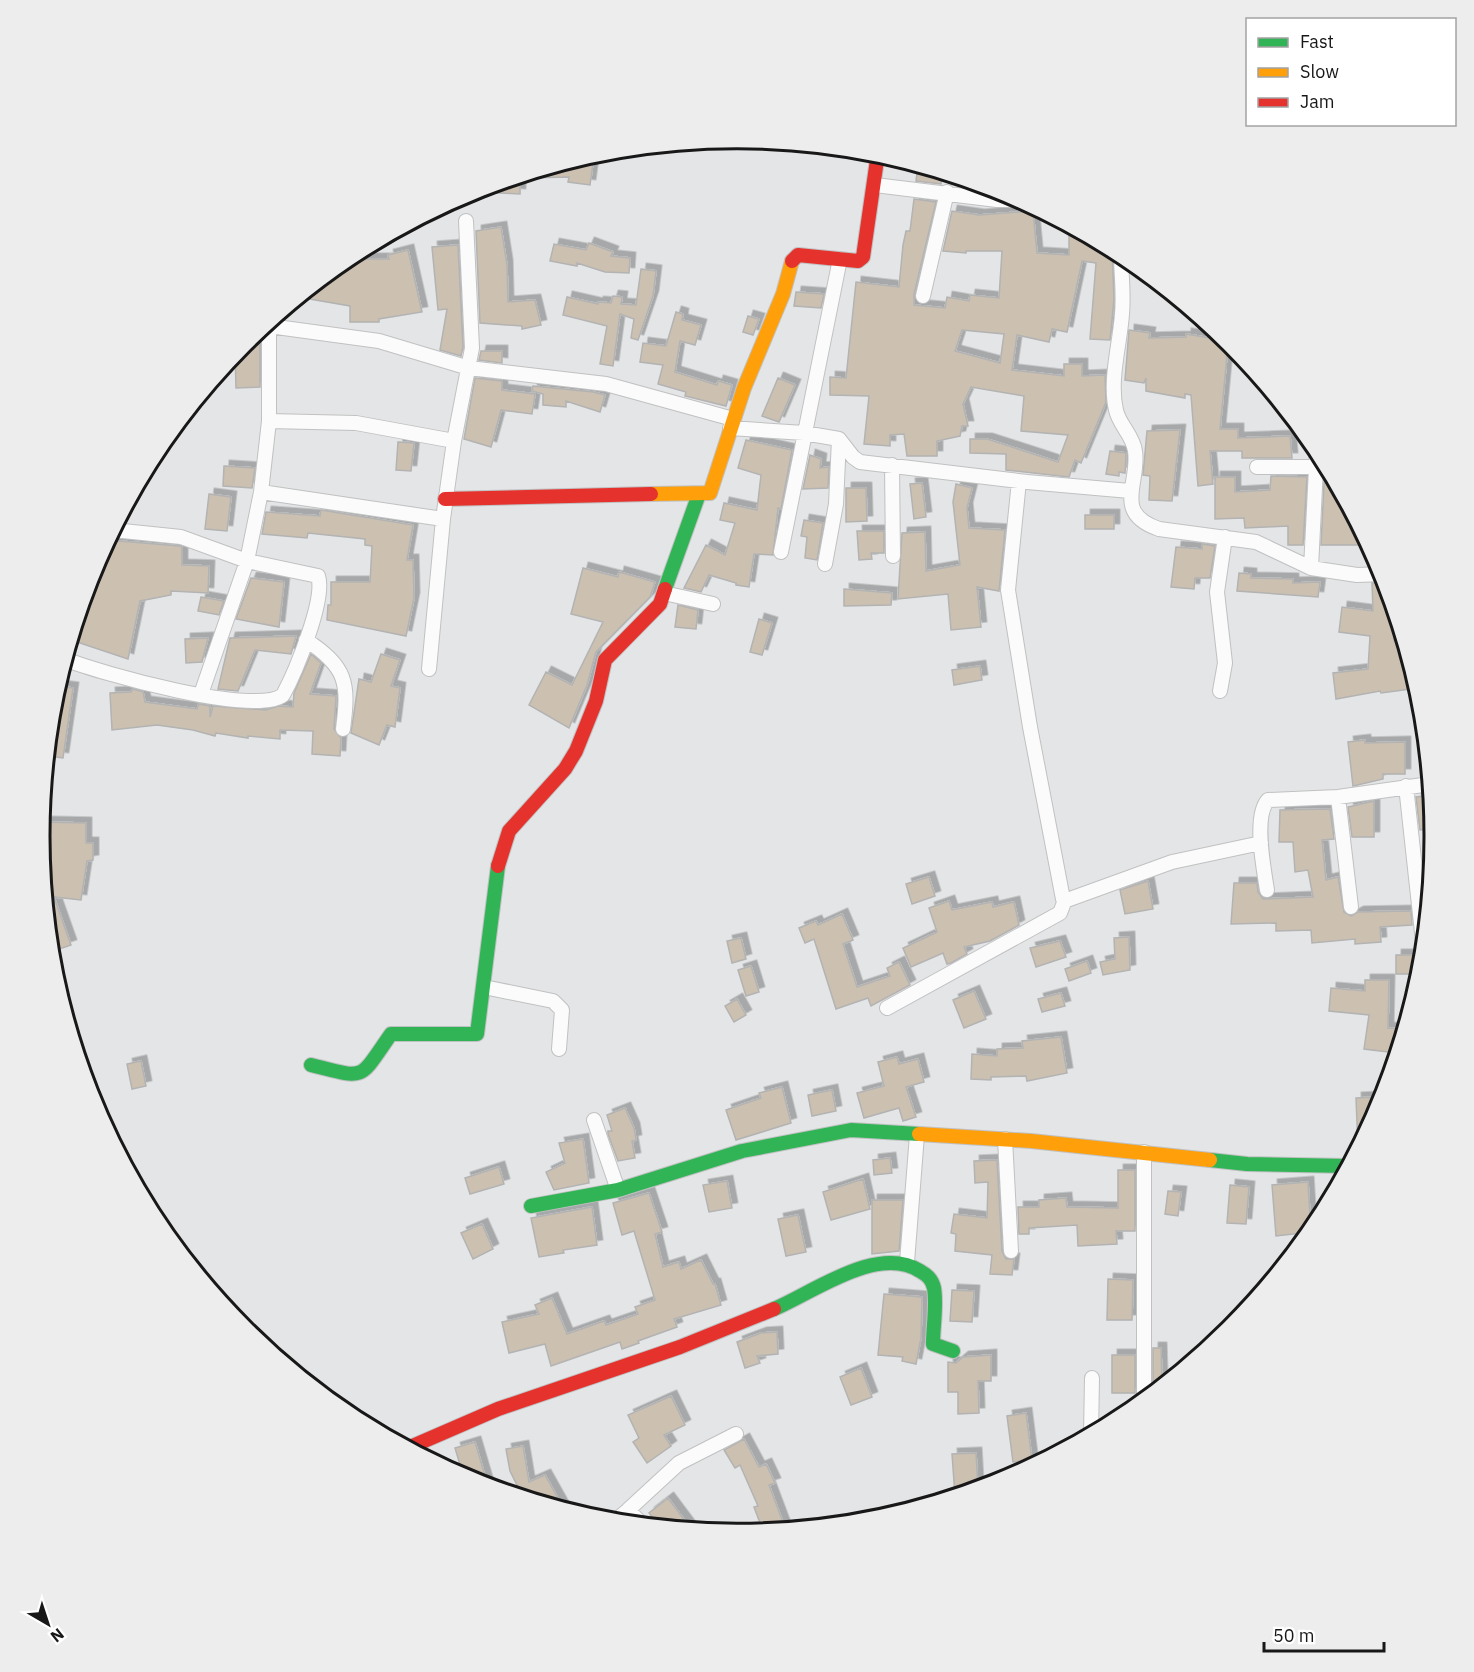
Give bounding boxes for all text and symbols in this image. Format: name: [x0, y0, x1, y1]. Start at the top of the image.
legend: [1246, 18, 1456, 126]
text: Fast: [1300, 30, 1334, 53]
text: Slow: [1300, 60, 1339, 83]
text: Jam: [1300, 90, 1335, 113]
north arrow: [18, 1594, 78, 1654]
scale bar: [1264, 1615, 1384, 1653]
text: N: [47, 1624, 68, 1647]
text: 50 m: [1273, 1624, 1315, 1647]

